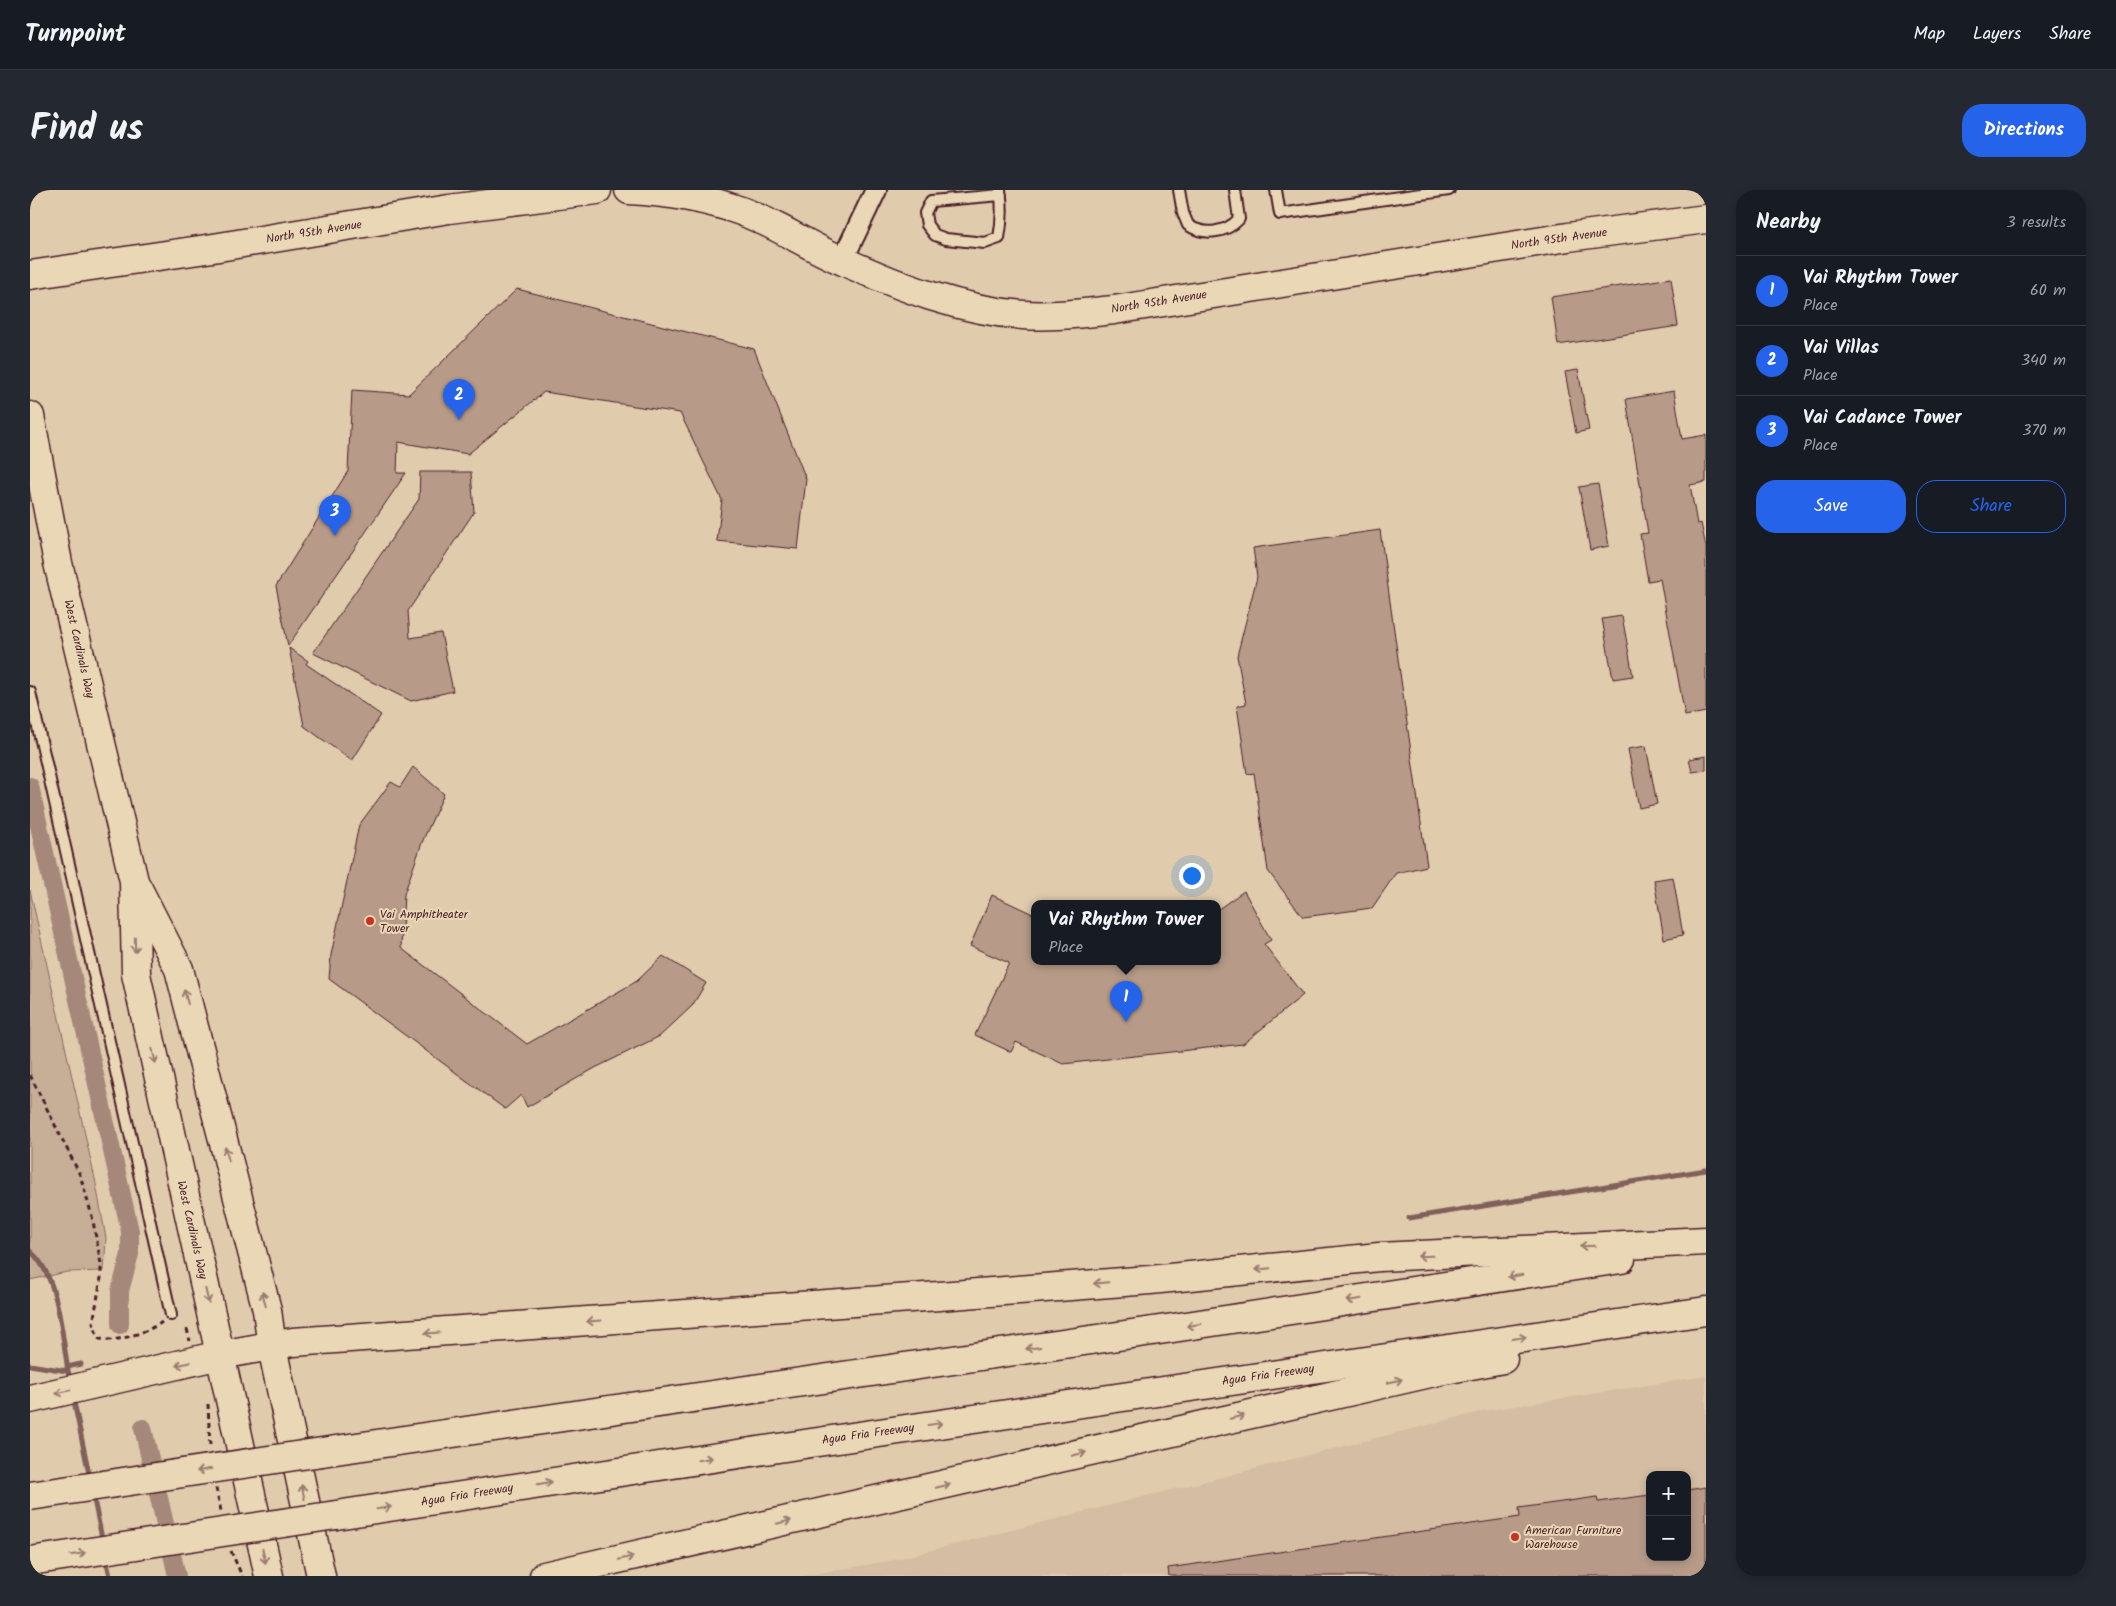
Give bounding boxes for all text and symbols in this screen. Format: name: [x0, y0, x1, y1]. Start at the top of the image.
text: Turnpoint: [25, 15, 126, 54]
text: Map: [1914, 20, 1945, 49]
text: Layers: [1973, 20, 2021, 49]
text: Share: [2049, 20, 2091, 49]
text: Find us: [30, 102, 143, 158]
button: Directions: [1962, 104, 2086, 157]
text: Nearby: [1756, 206, 1821, 239]
text: 3 results: [2007, 210, 2066, 235]
street label: North 95th Avenue: [265, 215, 364, 249]
street label: North 95th Avenue: [1510, 223, 1609, 255]
text: Vai Rhythm Tower: [1803, 263, 1958, 293]
text: 1: [1770, 278, 1774, 303]
text: 60 m: [2030, 278, 2066, 303]
street label: North 95th Avenue: [1110, 285, 1209, 319]
text: Place: [1803, 293, 1837, 318]
text: Vai Villas: [1803, 333, 1879, 363]
text: 2: [1767, 348, 1777, 373]
text: 340 m: [2021, 348, 2066, 373]
text: Place: [1803, 363, 1837, 388]
pin: 2: [443, 379, 475, 420]
text: Vai Cadance Tower: [1803, 403, 1961, 433]
text: 3: [1768, 418, 1776, 443]
text: 370 m: [2022, 418, 2066, 443]
text: Place: [1803, 433, 1837, 458]
button: Save: [1756, 480, 1906, 533]
button: Share: [1916, 480, 2066, 533]
pin: 3: [319, 495, 351, 536]
street label: West Cardinals Way: [58, 598, 100, 700]
your location: [1179, 863, 1205, 889]
popup: [1031, 900, 1221, 965]
place label: Vai Amphitheater Tower: [380, 905, 469, 938]
text: Vai Rhythm Tower: [1049, 905, 1203, 935]
marker: Vai Amphitheater Tower: [364, 915, 376, 927]
text: Place: [1049, 935, 1083, 960]
one-way arrow: [130, 937, 140, 953]
pin: 1: [1110, 981, 1142, 1022]
one-way arrow: [181, 989, 190, 1005]
one-way arrow: [150, 1048, 159, 1064]
one-way arrow: [222, 1147, 231, 1163]
street label: West Cardinals Way: [171, 1179, 213, 1281]
one-way arrow: [1580, 1241, 1596, 1250]
one-way arrow: [1417, 1251, 1434, 1261]
one-way arrow: [1256, 1264, 1272, 1273]
one-way arrow: [1507, 1271, 1523, 1281]
one-way arrow: [1094, 1279, 1110, 1288]
one-way arrow: [203, 1287, 212, 1303]
one-way arrow: [259, 1291, 268, 1307]
one-way arrow: [1347, 1296, 1363, 1306]
one-way arrow: [587, 1317, 603, 1326]
one-way arrow: [1186, 1320, 1202, 1330]
one-way arrow: [424, 1328, 440, 1337]
one-way arrow: [1510, 1332, 1526, 1342]
one-way arrow: [1025, 1343, 1041, 1353]
street label: Agua Fria Freeway: [1221, 1359, 1316, 1391]
one-way arrow: [176, 1360, 192, 1369]
one-way arrow: [1387, 1376, 1403, 1385]
one-way arrow: [55, 1388, 71, 1397]
one-way arrow: [1229, 1412, 1245, 1421]
street label: Agua Fria Freeway: [821, 1418, 916, 1450]
one-way arrow: [927, 1419, 943, 1429]
one-way arrow: [1070, 1449, 1086, 1458]
one-way arrow: [697, 1454, 713, 1464]
one-way arrow: [197, 1465, 213, 1475]
map controls: [1646, 1471, 1691, 1561]
button: +: [1646, 1471, 1691, 1516]
street label: Agua Fria Freeway: [420, 1478, 515, 1512]
one-way arrow: [536, 1478, 552, 1488]
one-way arrow: [934, 1481, 950, 1490]
one-way arrow: [298, 1485, 307, 1501]
one-way arrow: [376, 1503, 392, 1513]
button: −: [1646, 1516, 1691, 1561]
one-way arrow: [776, 1517, 792, 1526]
place label: American Furniture Warehouse: [1525, 1521, 1622, 1554]
marker: American Furniture Warehouse: [1509, 1531, 1521, 1543]
one-way arrow: [260, 1547, 270, 1563]
one-way arrow: [70, 1549, 86, 1559]
one-way arrow: [617, 1552, 633, 1562]

